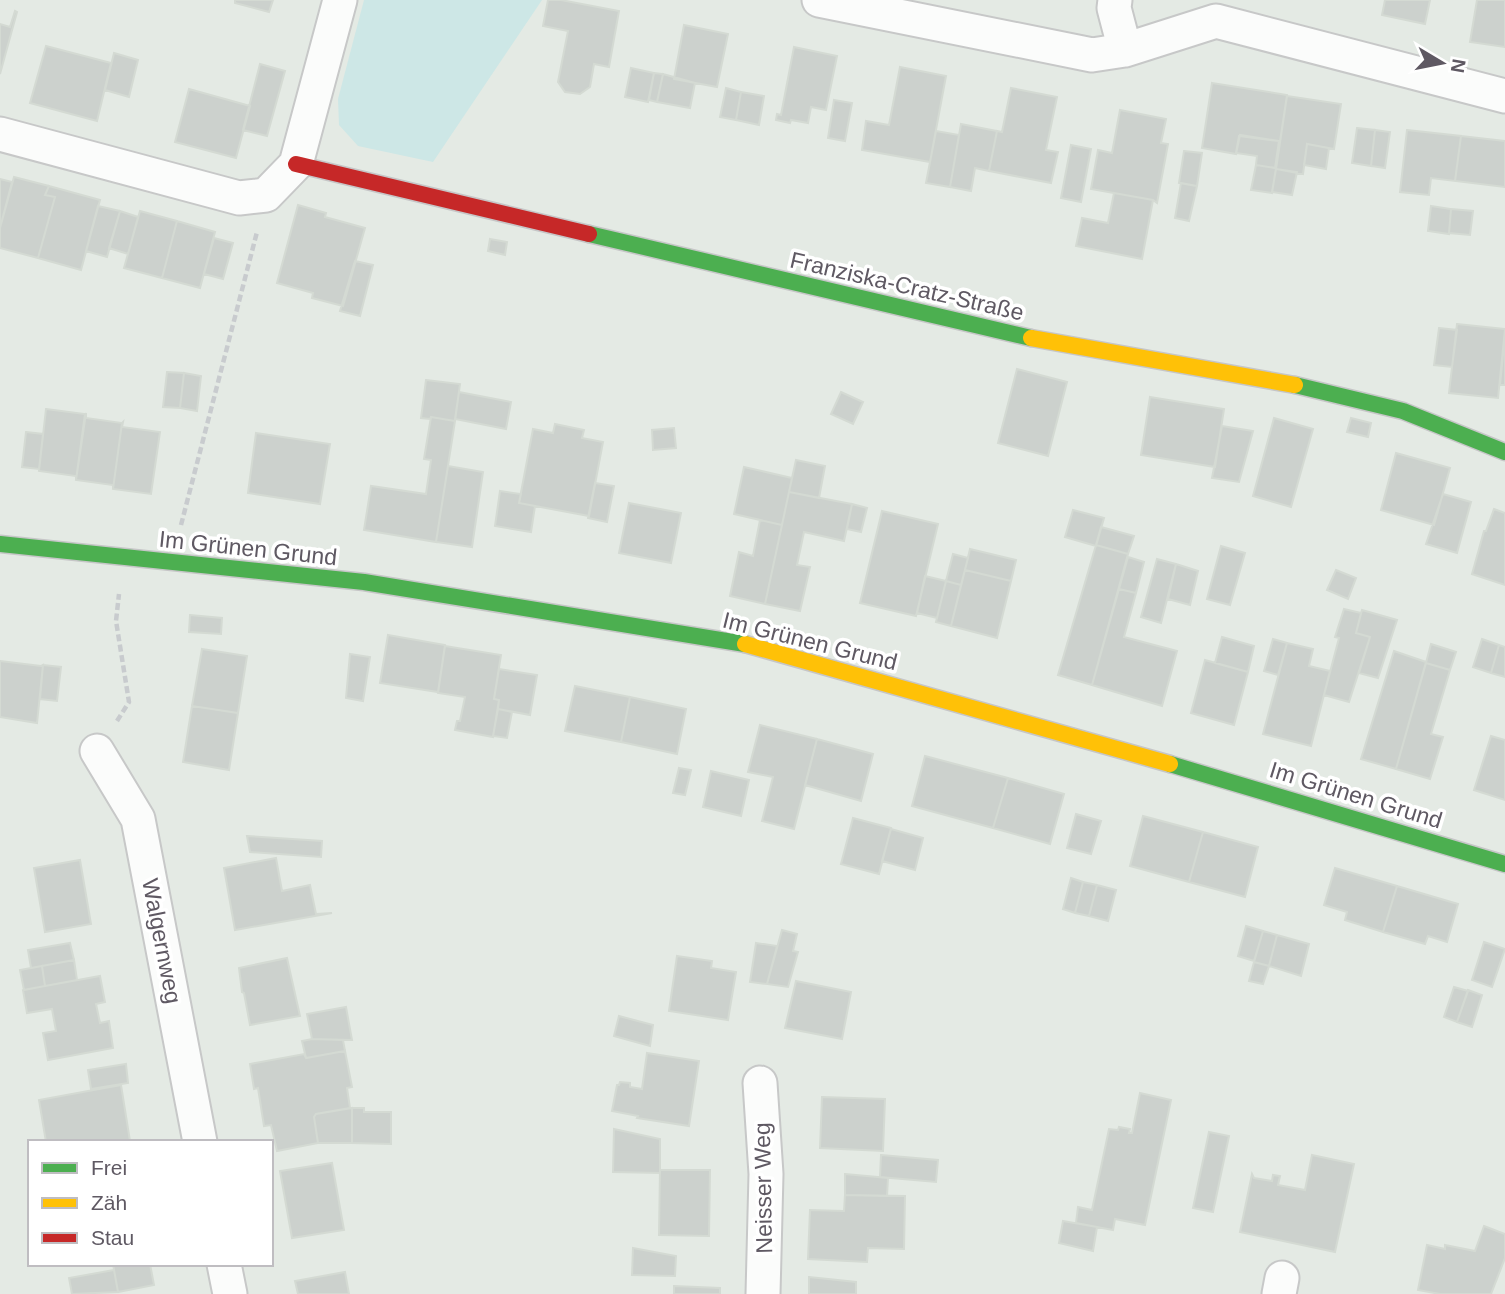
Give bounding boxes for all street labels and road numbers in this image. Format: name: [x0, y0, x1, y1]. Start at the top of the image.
street label: Franziska-Cratz-Straße: [788, 246, 1026, 326]
street label: Im Grünen Grund: [158, 526, 338, 570]
street label: Im Grünen Grund: [720, 607, 900, 675]
street label: Im Grünen Grund: [1267, 756, 1445, 834]
street label: Walgernweg: [137, 876, 187, 1006]
street label: Neisser Weg: [749, 1122, 777, 1254]

